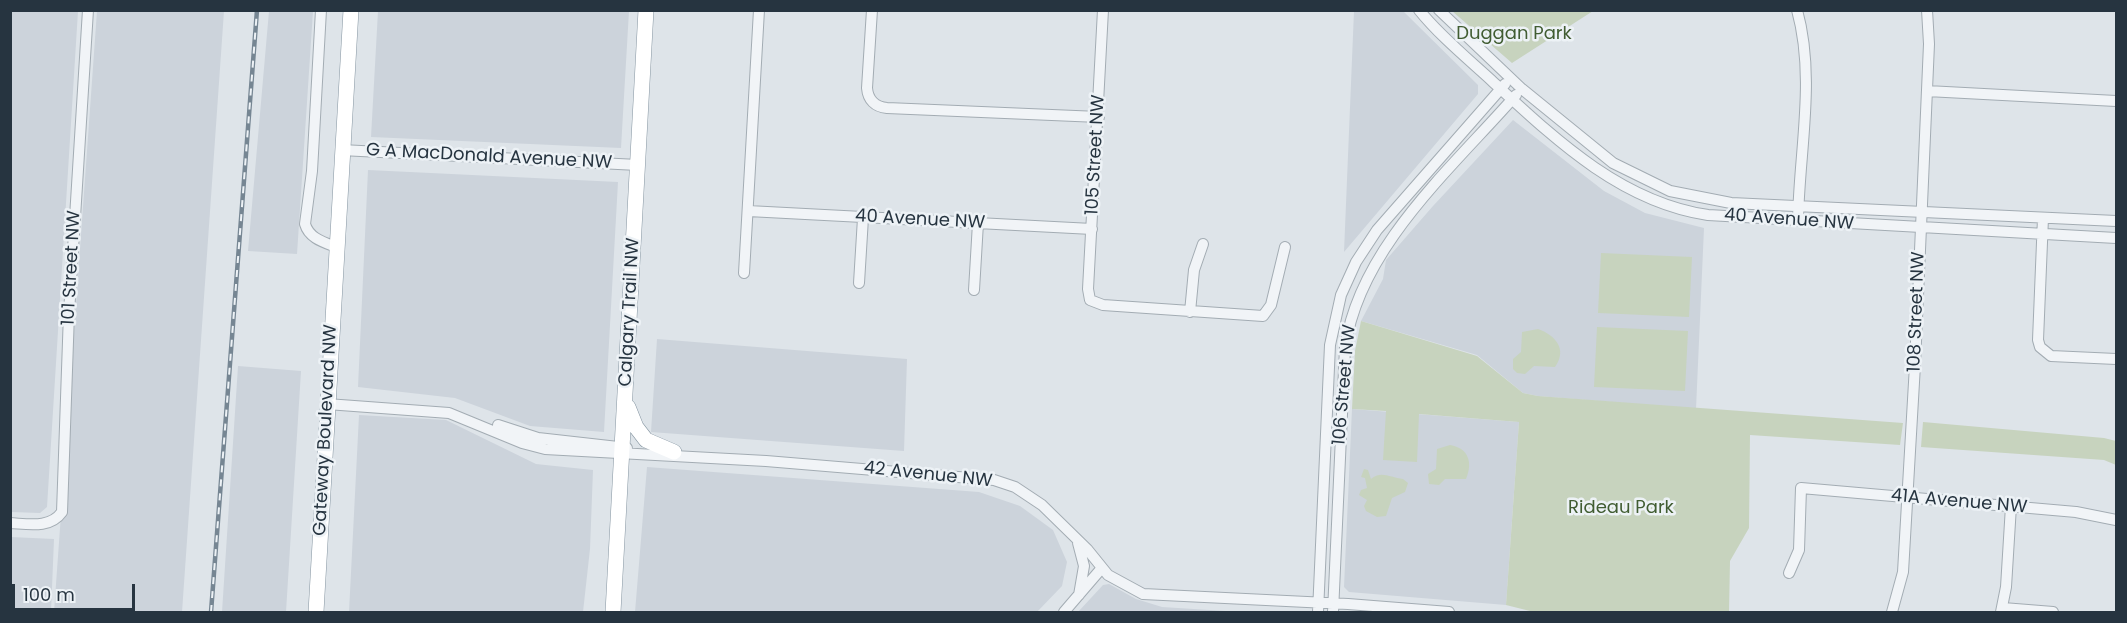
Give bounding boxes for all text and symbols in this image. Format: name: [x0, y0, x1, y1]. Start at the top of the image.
park label: Duggan Park: [1456, 23, 1572, 45]
street label: 105 Street NW: [1082, 94, 1110, 216]
street label: G A MacDonald Avenue NW: [365, 140, 613, 174]
street label: 40 Avenue NW: [1723, 205, 1855, 235]
street label: 40 Avenue NW: [854, 206, 986, 234]
street label: 101 Street NW: [58, 210, 86, 326]
street label: Calgary Trail NW: [615, 237, 645, 387]
street label: 108 Street NW: [1904, 251, 1930, 373]
street label: Gateway Boulevard NW: [310, 324, 342, 536]
street label: 106 Street NW: [1329, 324, 1361, 446]
street label: 42 Avenue NW: [863, 458, 993, 492]
street label: 41A Avenue NW: [1890, 485, 2028, 519]
park label: Rideau Park: [1568, 497, 1674, 519]
scale bar: [15, 572, 138, 610]
text: 100 m: [23, 582, 75, 607]

